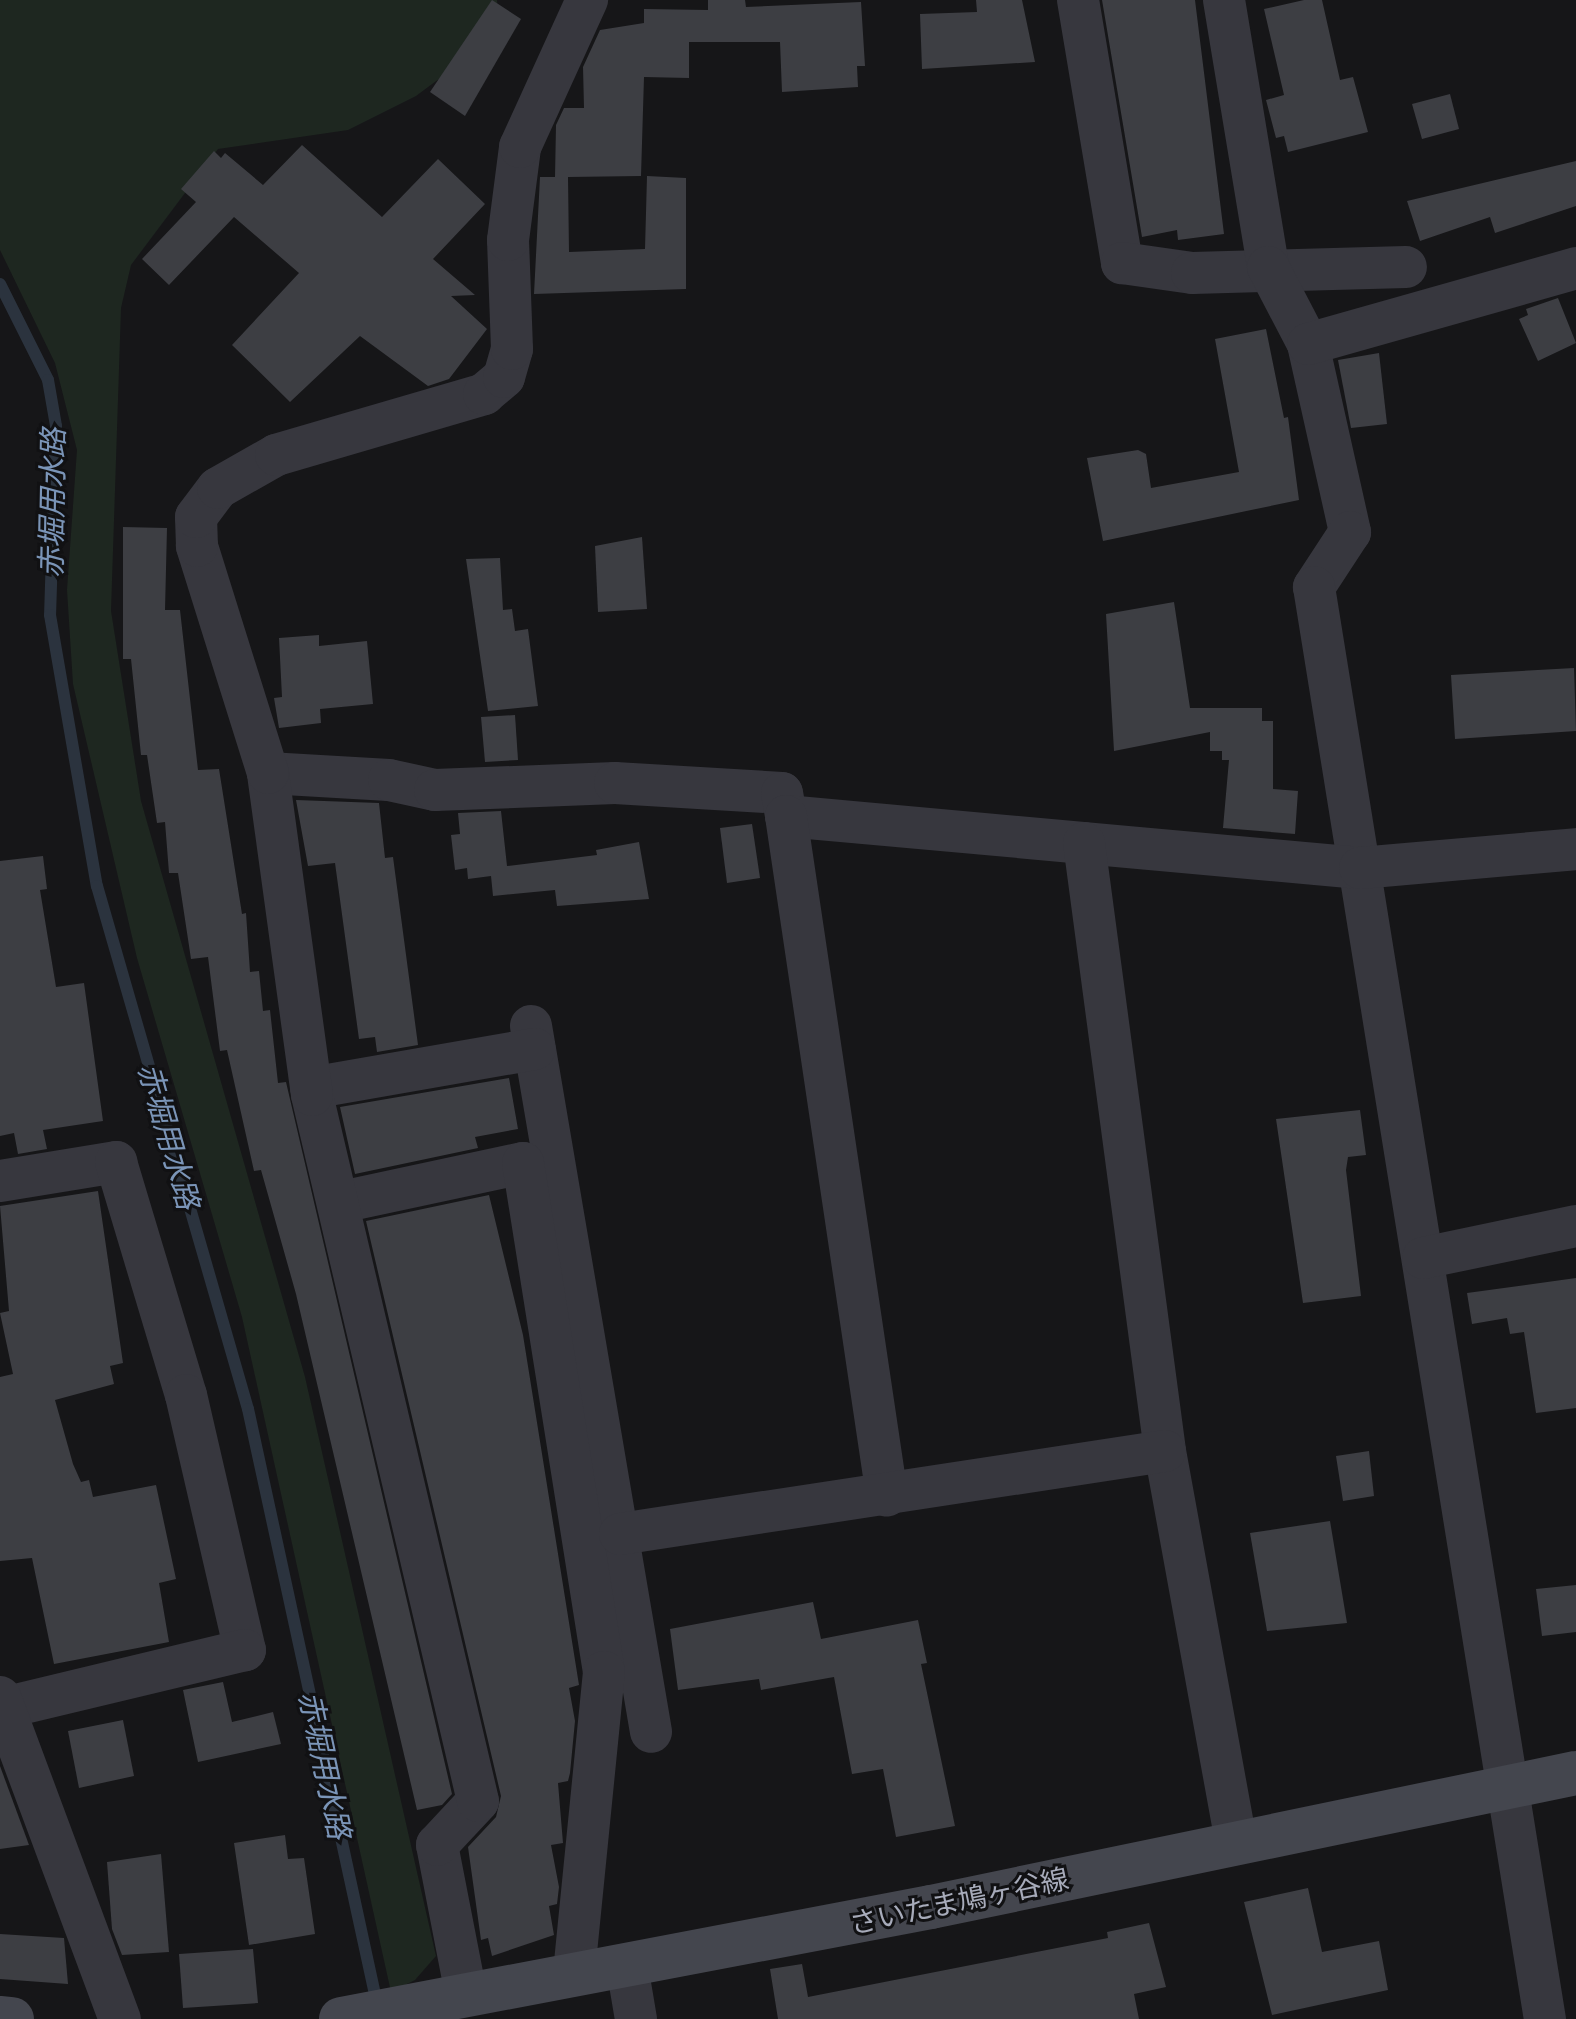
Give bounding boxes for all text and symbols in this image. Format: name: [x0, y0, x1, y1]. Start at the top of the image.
water label: 赤堀用水路: [33, 428, 71, 578]
water label: 赤堀用水路: [131, 1059, 207, 1213]
water label: 赤堀用水路: [292, 1688, 358, 1842]
street label: さいたま鳩ヶ谷線: [846, 1861, 1072, 1941]

